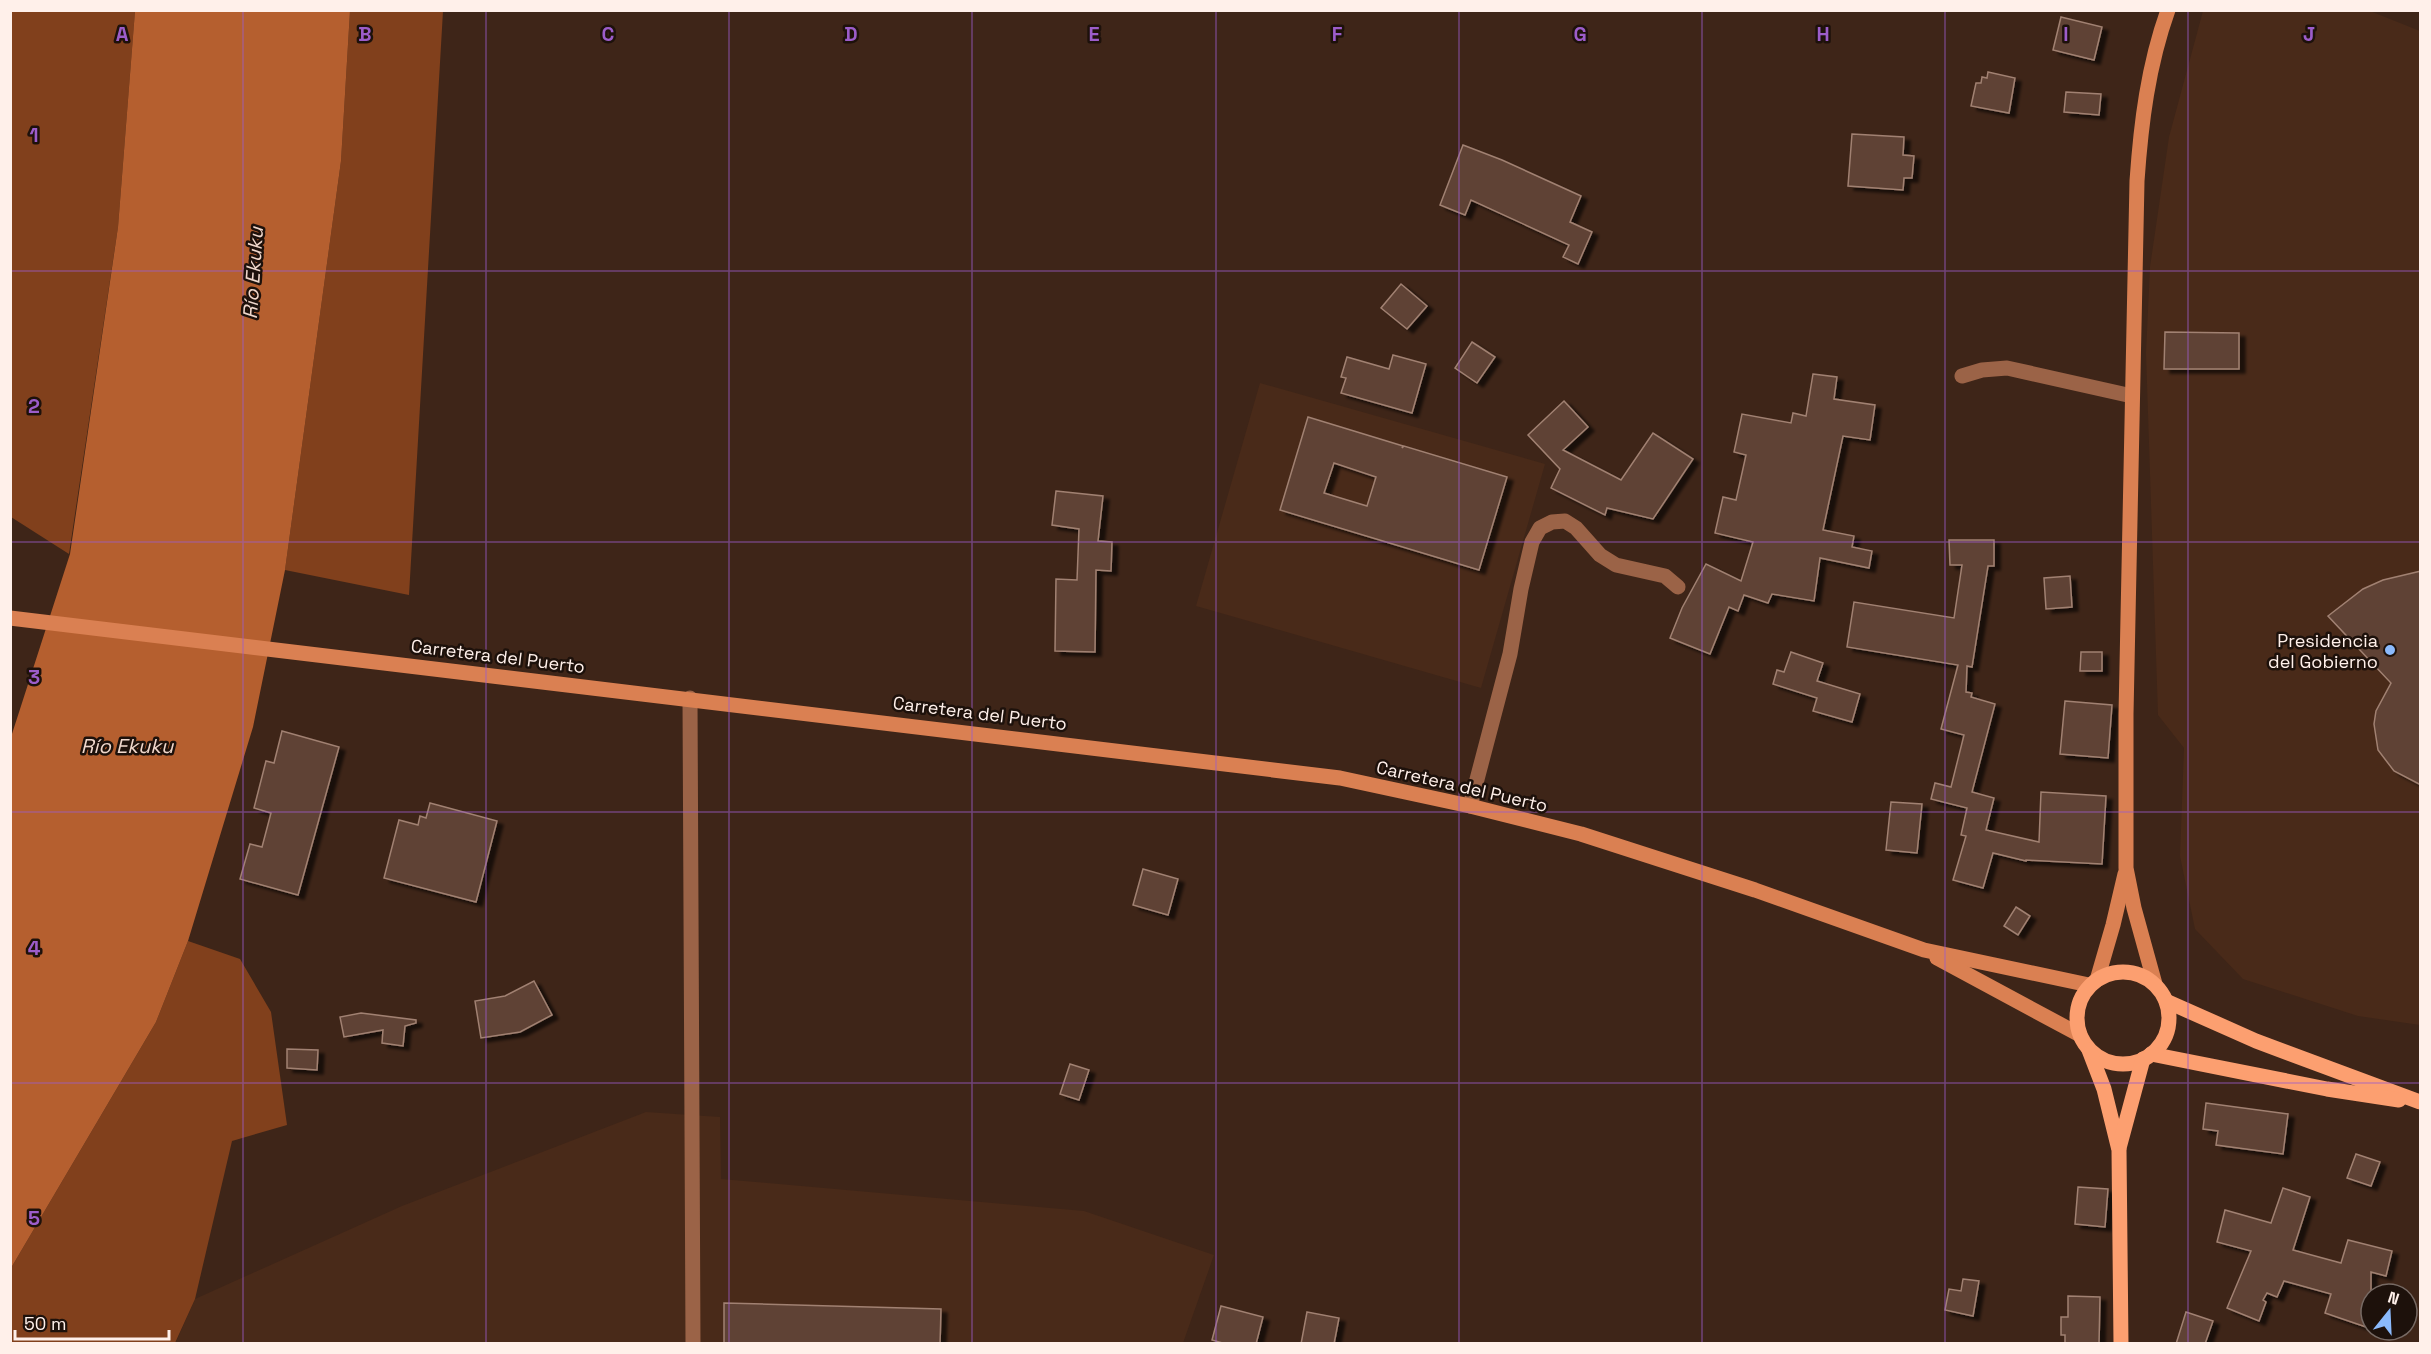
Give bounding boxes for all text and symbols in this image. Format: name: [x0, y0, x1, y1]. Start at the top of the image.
text: A: [116, 21, 129, 47]
text: B: [358, 21, 372, 47]
text: C: [602, 21, 615, 47]
text: D: [844, 21, 858, 47]
text: E: [1088, 21, 1100, 47]
text: F: [1332, 21, 1343, 47]
text: G: [1573, 21, 1587, 47]
text: H: [1816, 21, 1830, 47]
text: I: [2063, 21, 2069, 47]
text: J: [2303, 21, 2315, 47]
text: 1: [29, 122, 39, 148]
water label: Río Ekuku: [237, 224, 269, 320]
text: 2: [28, 393, 40, 419]
place label: Presidencia del Gobierno: [2268, 629, 2378, 673]
street label: Carretera del Puerto: [410, 634, 586, 678]
marker: Presidencia del Gobierno: [2383, 643, 2397, 657]
text: 3: [28, 664, 40, 690]
street label: Carretera del Puerto: [892, 691, 1068, 735]
water label: Río Ekuku: [81, 733, 175, 759]
street label: Carretera del Puerto: [1374, 755, 1550, 817]
text: 4: [28, 935, 41, 961]
text: 5: [28, 1205, 40, 1231]
north arrow: [2359, 1282, 2419, 1342]
text: N: [2385, 1287, 2402, 1310]
scale bar: [15, 1303, 170, 1341]
text: 50 m: [24, 1312, 66, 1335]

